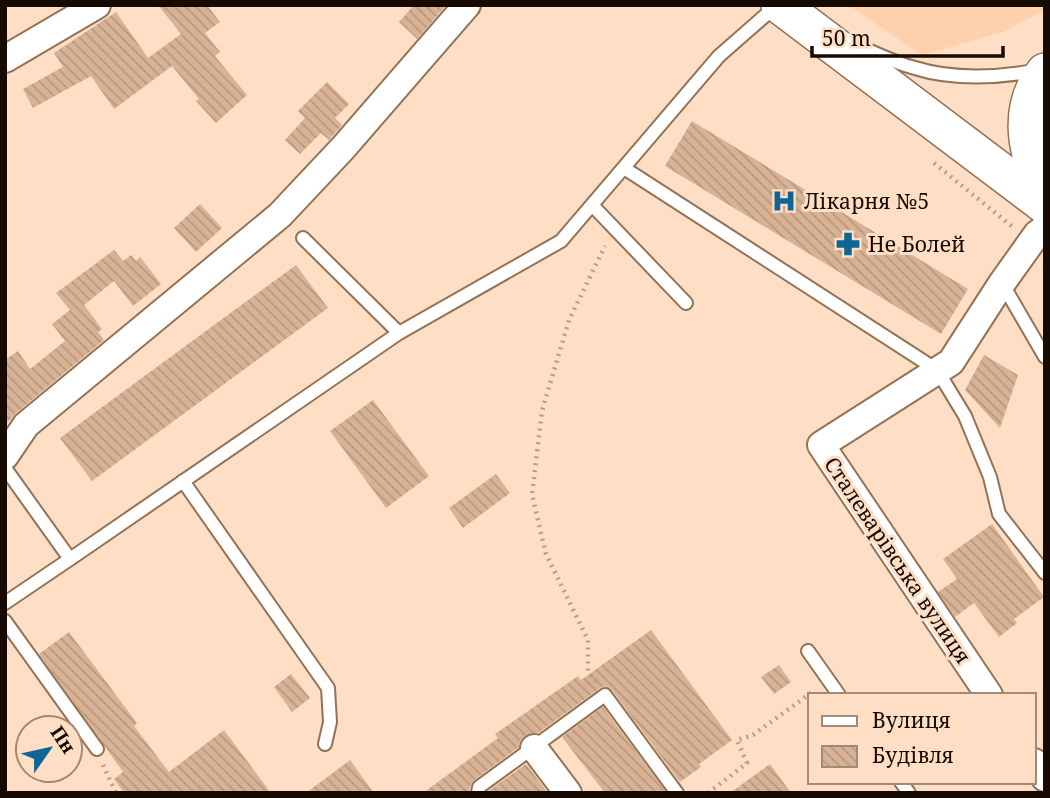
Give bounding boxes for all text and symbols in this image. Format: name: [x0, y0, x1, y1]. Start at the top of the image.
scale bar: [812, 14, 1003, 58]
text: 50 m: [822, 24, 871, 52]
hospital icon: Лікарня №5: [770, 187, 798, 215]
place label: Лікарня №5: [804, 187, 929, 215]
pharmacy icon: Не Болей: [834, 230, 862, 258]
place label: Не Болей: [868, 230, 965, 258]
street label: Сталеварівська вулиця: [818, 451, 978, 669]
legend: [808, 693, 1036, 784]
text: Вулиця: [872, 706, 951, 734]
north arrow: [14, 714, 84, 784]
text: Пн: [44, 721, 82, 759]
text: Будівля: [872, 741, 954, 769]

